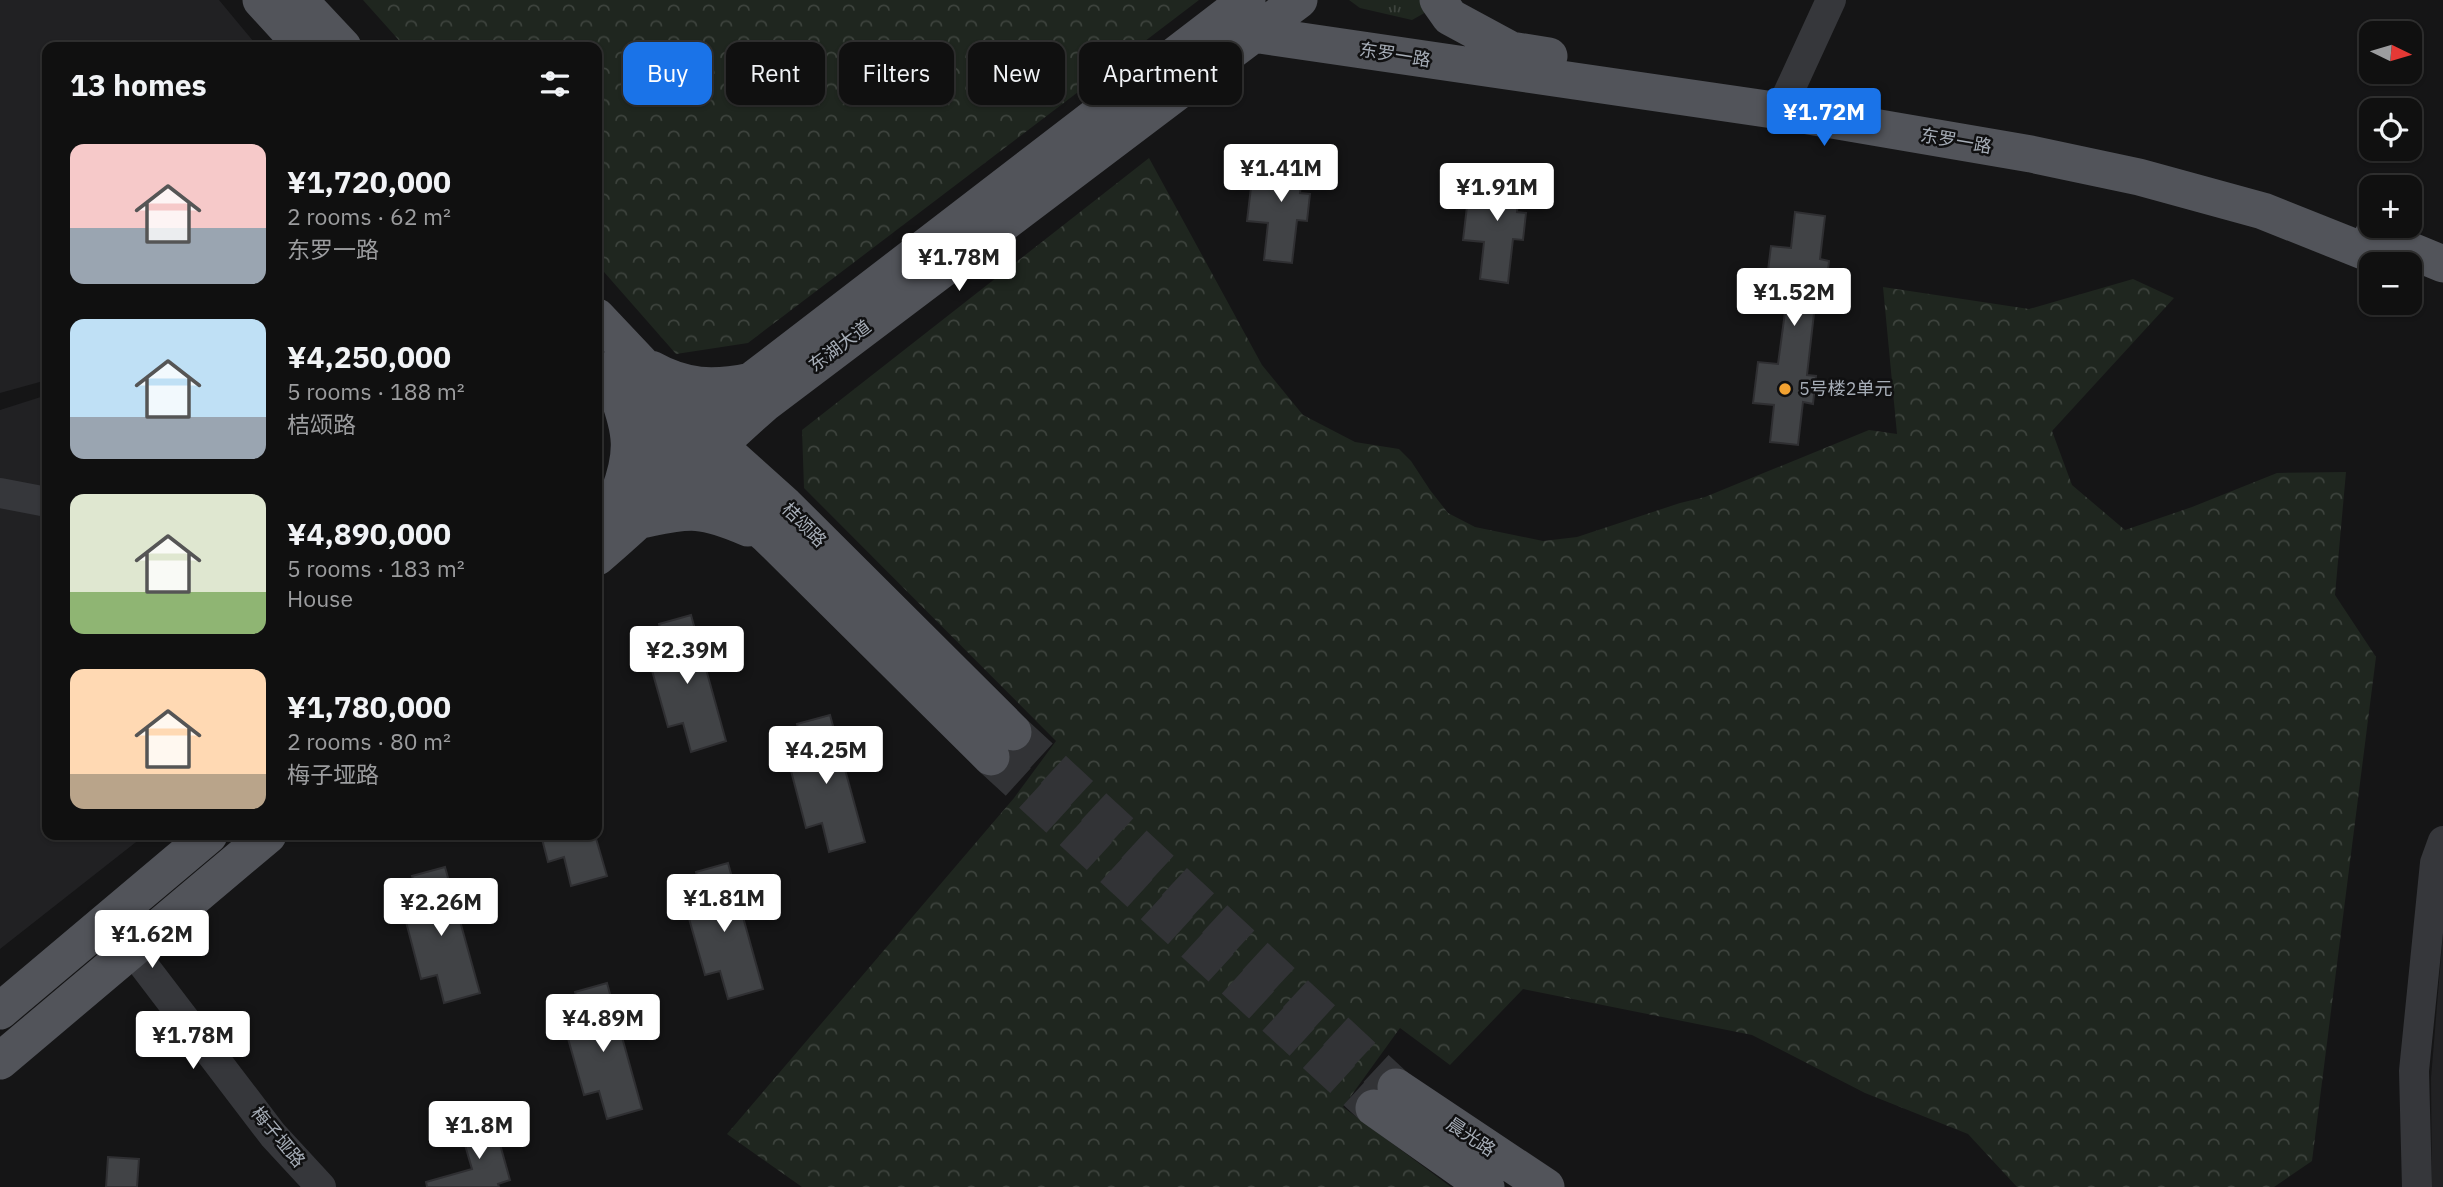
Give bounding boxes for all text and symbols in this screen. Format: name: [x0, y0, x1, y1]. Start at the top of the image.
north arrow: [2359, 21, 2422, 84]
map controls: [2359, 21, 2422, 315]
street label: 东罗一路: [1358, 38, 1432, 71]
chip: Buy: [623, 42, 712, 105]
chip: Rent: [726, 42, 825, 105]
chip: Filters: [839, 42, 954, 105]
chip: New: [968, 42, 1065, 105]
chip: Apartment: [1079, 42, 1242, 105]
text: 13 homes: [70, 65, 207, 104]
icon: filters: [536, 65, 574, 103]
pin: ¥1.72M: [1767, 88, 1881, 148]
text: ¥1.72M: [1783, 96, 1865, 126]
button: locate: [2359, 98, 2422, 161]
street label: 东罗一路: [1919, 123, 1994, 158]
pin: ¥1.41M: [1224, 144, 1338, 204]
text: ¥1.41M: [1240, 152, 1322, 182]
text: ¥1,720,000: [287, 162, 451, 201]
pin: ¥1.91M: [1440, 164, 1554, 223]
text: ¥1.91M: [1456, 171, 1538, 201]
icon: home: [126, 172, 210, 256]
button: +: [2359, 175, 2422, 238]
text: 2 rooms · 62 m²: [287, 201, 451, 231]
pin: ¥1.78M: [902, 233, 1016, 293]
text: 东罗一路: [287, 234, 379, 264]
text: ¥1.78M: [918, 241, 1000, 271]
button: −: [2359, 252, 2422, 315]
pin: ¥1.52M: [1737, 268, 1851, 328]
text: ¥1.52M: [1753, 276, 1835, 306]
street label: 东湖大道: [804, 315, 875, 376]
text: ¥4,250,000: [287, 337, 451, 376]
icon: home: [126, 347, 210, 431]
text: 5 rooms · 188 m²: [287, 376, 465, 406]
place label: 5号楼2单元: [1799, 377, 1893, 400]
marker: 5号楼2单元: [1777, 381, 1793, 397]
text: 桔颂路: [287, 409, 356, 439]
street label: 桔颂路: [777, 497, 832, 552]
text: ¥4,890,000: [287, 514, 451, 553]
icon: home: [126, 522, 210, 606]
text: 5 rooms · 183 m²: [287, 553, 465, 583]
text: House: [287, 583, 353, 613]
pin: ¥2.39M: [630, 626, 744, 686]
text: ¥2.39M: [646, 634, 728, 664]
text: ¥1,780,000: [287, 687, 451, 726]
icon: home: [126, 697, 210, 781]
text: 2 rooms · 80 m²: [287, 726, 451, 756]
pin: ¥4.25M: [769, 726, 883, 786]
text: ¥4.25M: [785, 734, 867, 764]
text: 梅子垭路: [287, 759, 379, 789]
pin: ¥1.81M: [667, 874, 781, 934]
pin: ¥2.26M: [384, 878, 498, 938]
text: ¥1.81M: [683, 882, 765, 912]
text: ¥2.26M: [400, 886, 482, 916]
pin: ¥1.62M: [95, 911, 209, 970]
text: ¥1.62M: [111, 918, 193, 948]
pin: ¥4.89M: [546, 995, 660, 1054]
text: ¥4.89M: [562, 1002, 644, 1032]
pin: ¥1.78M: [136, 1012, 250, 1071]
text: ¥1.78M: [152, 1019, 234, 1049]
street label: 梅子垭路: [246, 1102, 310, 1172]
pin: ¥1.8M: [430, 1102, 528, 1161]
text: ¥1.8M: [445, 1109, 513, 1139]
street label: 晨光路: [1442, 1112, 1500, 1161]

